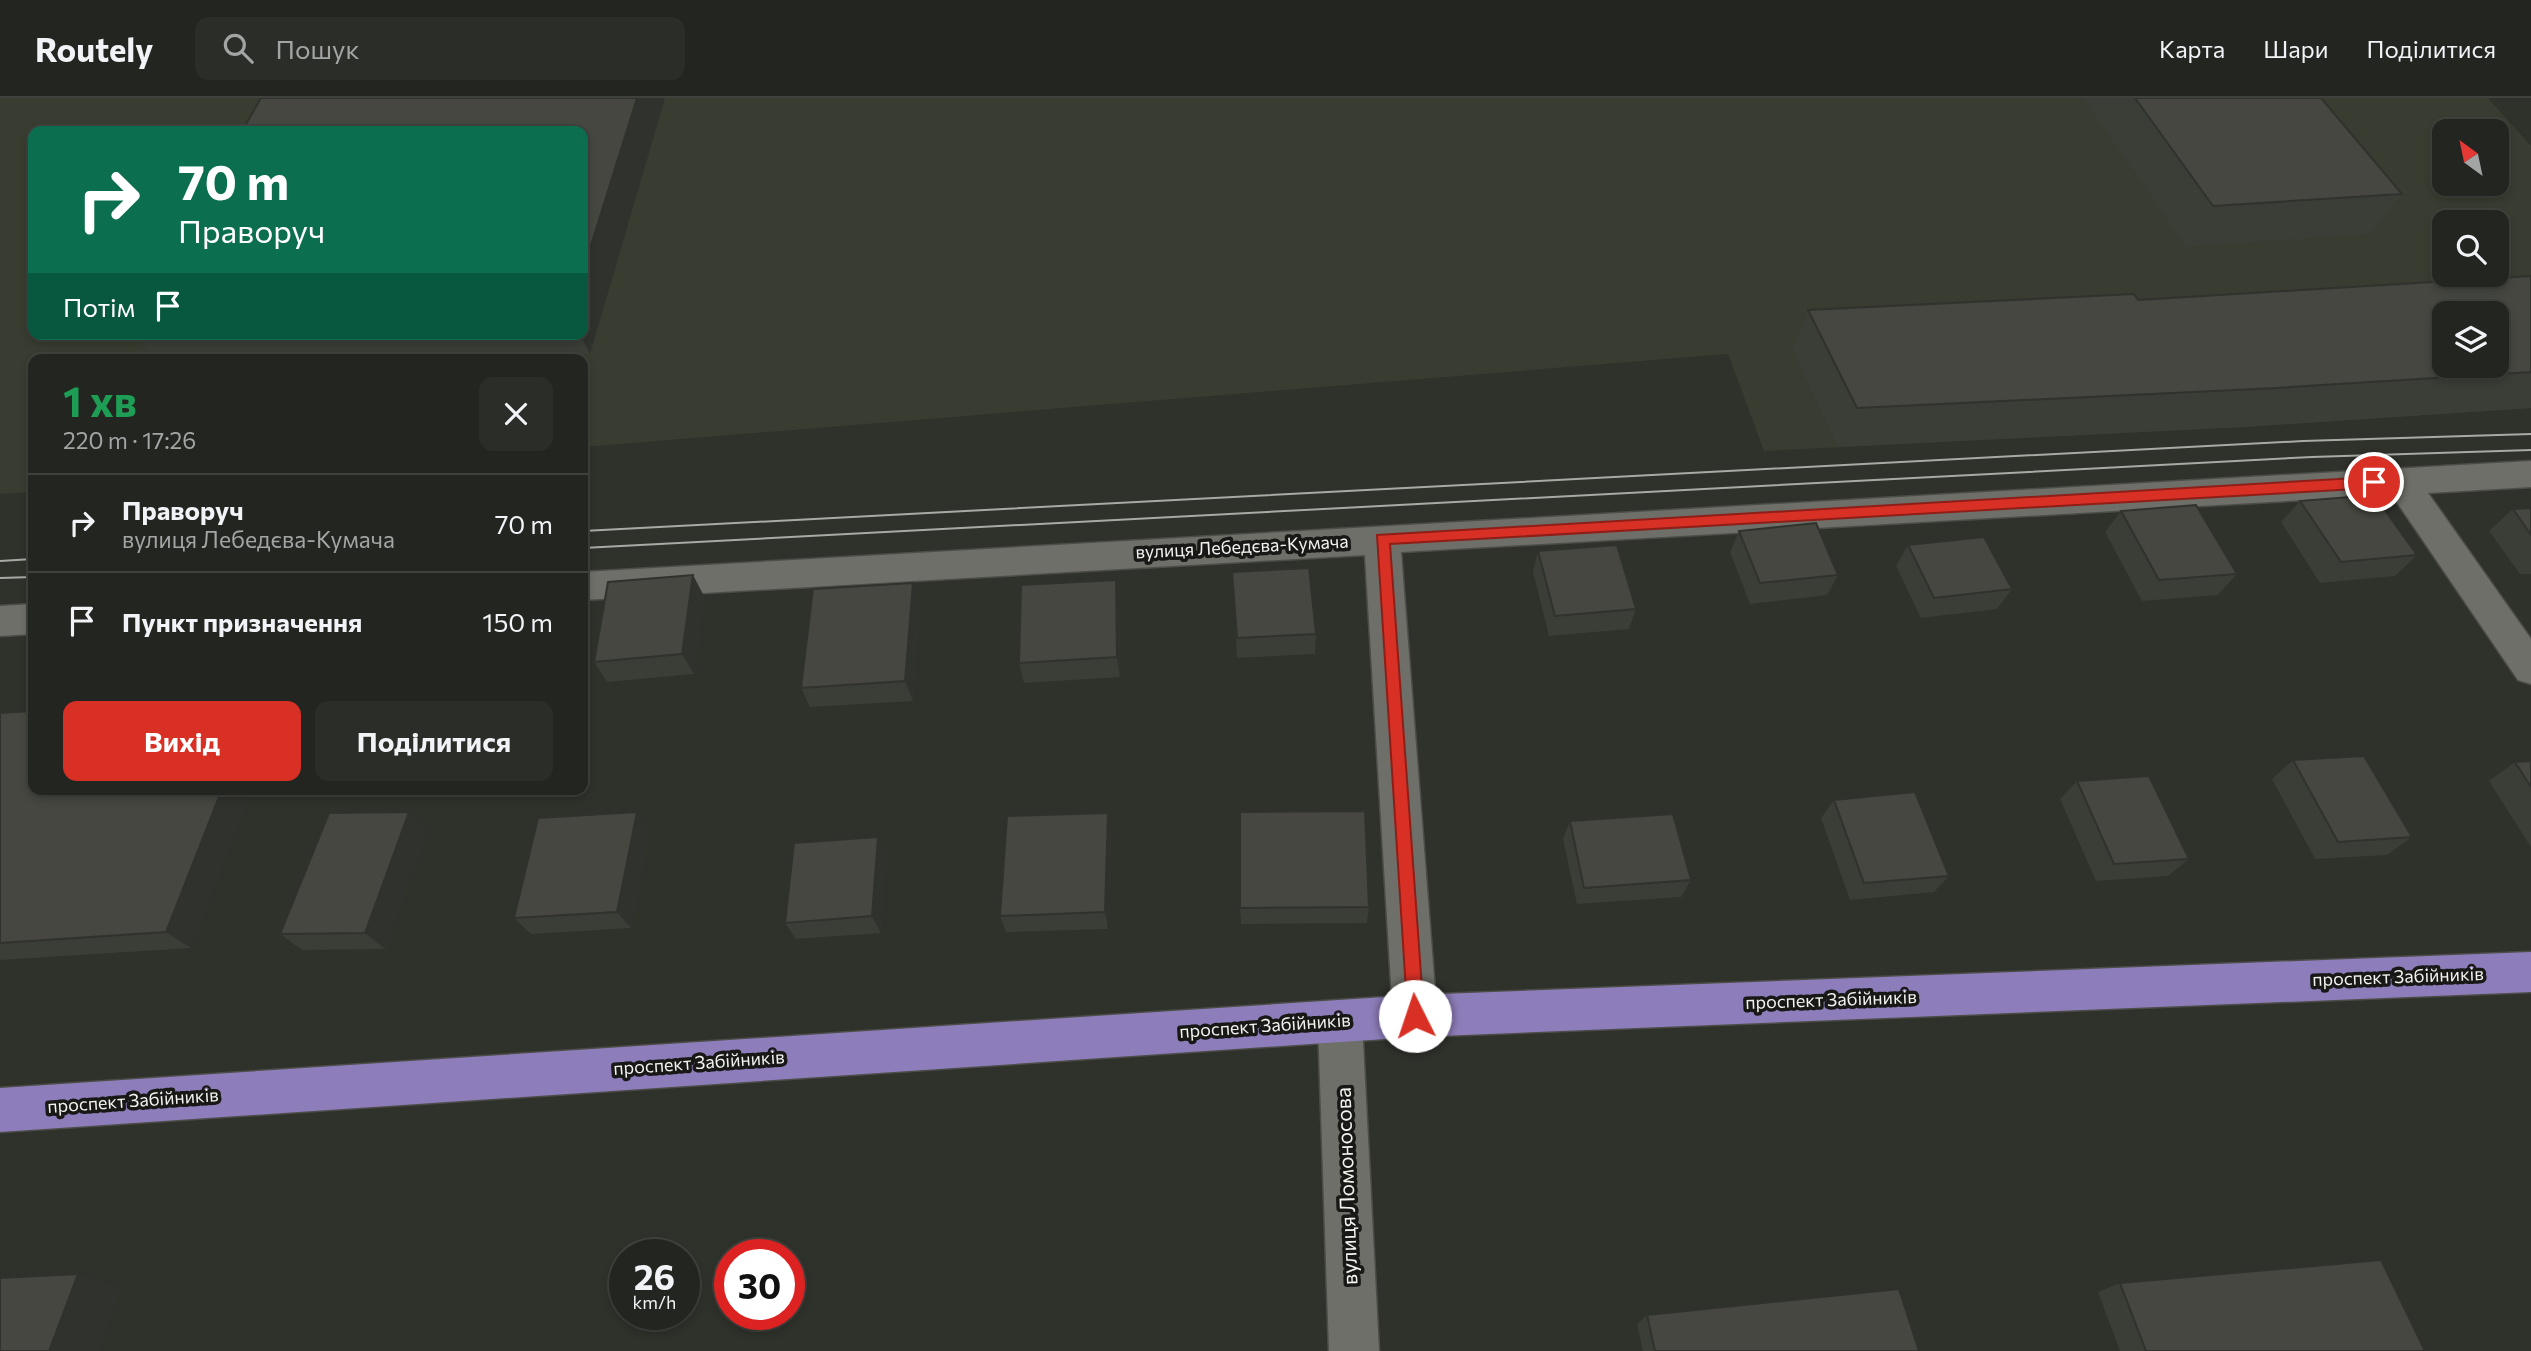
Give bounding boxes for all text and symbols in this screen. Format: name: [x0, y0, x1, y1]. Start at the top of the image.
search box: [195, 17, 685, 80]
text: Routely: [35, 28, 153, 69]
icon: search: [219, 29, 257, 67]
text: Пошук: [275, 33, 359, 64]
text: Карта: [2159, 34, 2225, 63]
text: Шари: [2263, 34, 2329, 63]
text: Поділитися: [2367, 34, 2496, 63]
north arrow: [2432, 119, 2510, 196]
map controls: [2432, 119, 2509, 378]
text: 70 m: [178, 150, 289, 210]
icon: right: [63, 154, 154, 245]
text: Праворуч: [178, 210, 325, 250]
button: search: [2432, 210, 2509, 287]
icon: arrive: [149, 287, 187, 325]
text: Потім: [63, 291, 135, 322]
button: layers: [2432, 301, 2509, 378]
text: 1 хв: [63, 374, 137, 426]
button: close: [479, 377, 553, 451]
text: 220 m · 17:26: [63, 426, 196, 454]
pin: [2344, 452, 2404, 512]
icon: arrive: [2355, 463, 2393, 501]
text: Праворуч: [122, 494, 244, 525]
icon: right: [63, 504, 101, 542]
text: 70 m: [495, 508, 553, 539]
text: вулиця Лебедєва-Кумача: [122, 525, 395, 553]
street label: вулиця Лебедєва-Кумача: [1135, 529, 1349, 563]
icon: arrive: [63, 602, 101, 640]
text: Пункт призначення: [122, 606, 362, 637]
text: 150 m: [482, 606, 553, 637]
button: Вихід: [63, 701, 301, 781]
button: Поділитися: [315, 701, 553, 781]
street label: проспект Забійників: [2312, 962, 2484, 990]
position arrow: [1378, 979, 1452, 1053]
street label: проспект Забійників: [1745, 985, 1917, 1013]
street label: проспект Забійників: [1179, 1008, 1351, 1042]
street label: проспект Забійників: [613, 1045, 785, 1079]
street label: проспект Забійників: [47, 1083, 219, 1117]
street label: вулиця Ломоносова: [1330, 1087, 1361, 1285]
speed limit sign: 30: [714, 1239, 805, 1330]
text: 26: [634, 1254, 675, 1297]
text: km/h: [633, 1291, 676, 1313]

